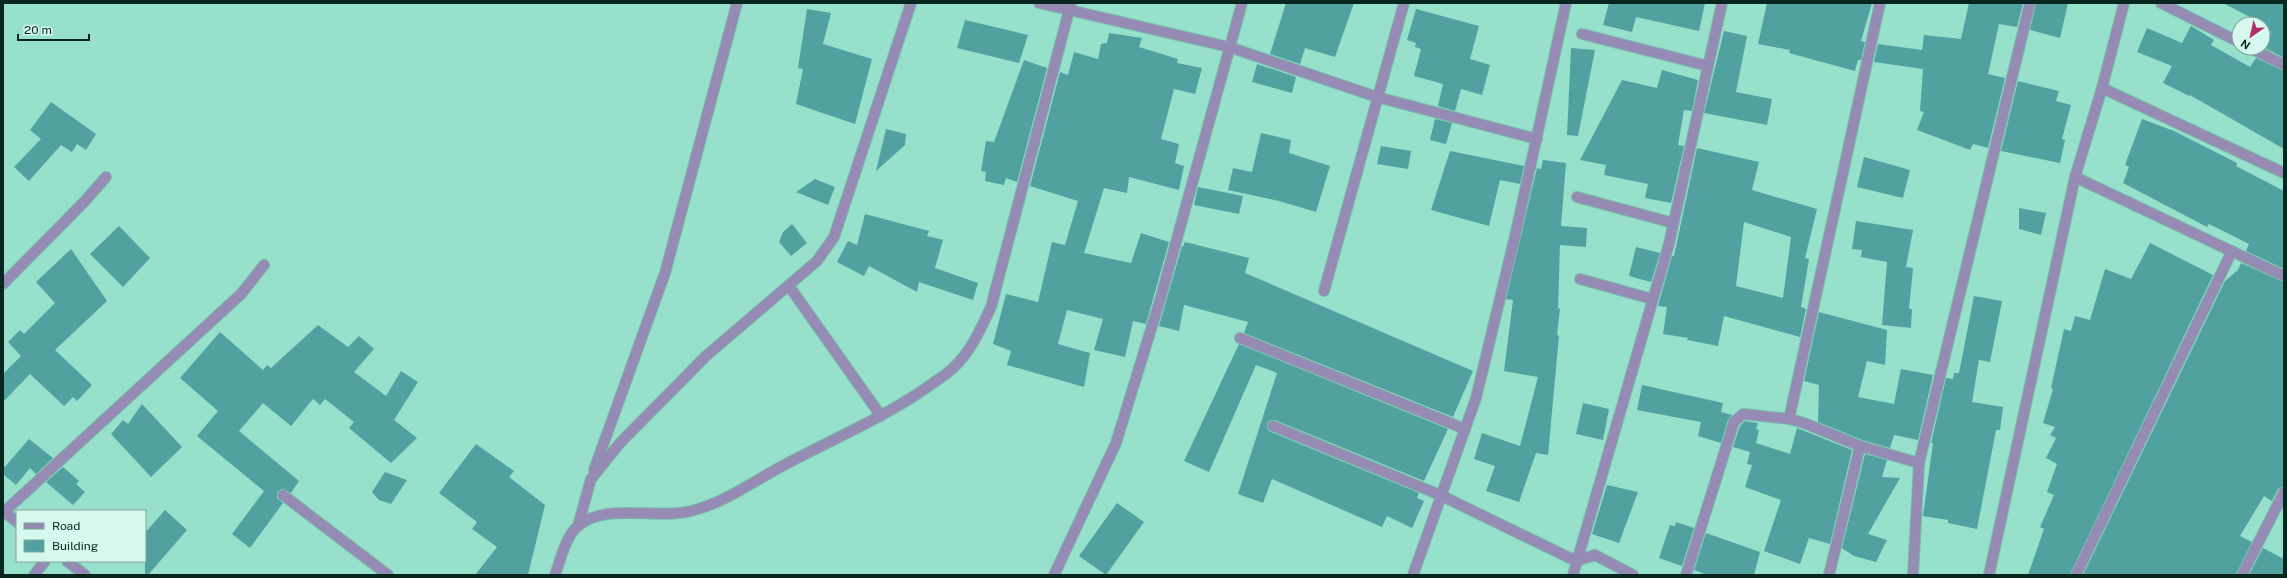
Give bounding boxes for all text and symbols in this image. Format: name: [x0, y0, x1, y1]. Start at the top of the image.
scale bar: [18, 16, 89, 42]
north arrow: [2231, 16, 2271, 56]
text: 20 m: [24, 23, 52, 37]
text: N: [2238, 37, 2252, 52]
legend: [16, 510, 146, 562]
text: Road: [52, 519, 80, 533]
text: Building: [52, 539, 98, 553]

